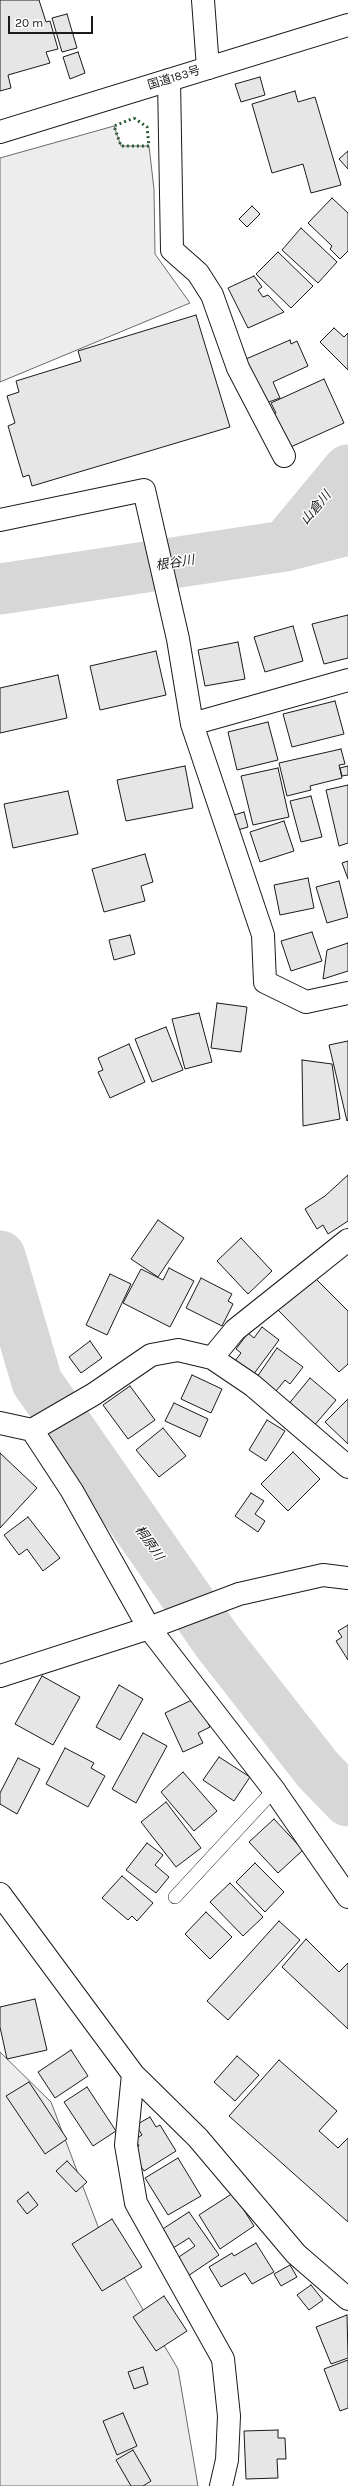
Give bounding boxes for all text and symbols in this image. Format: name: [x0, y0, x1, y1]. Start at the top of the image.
scale bar: [10, 8, 95, 34]
text: 20 m: [15, 16, 43, 30]
street label: 国道183号: [146, 63, 202, 93]
water label: 山倉川: [297, 488, 335, 528]
water label: 根谷川: [155, 552, 195, 574]
water label: 桐原川: [131, 1523, 167, 1563]

